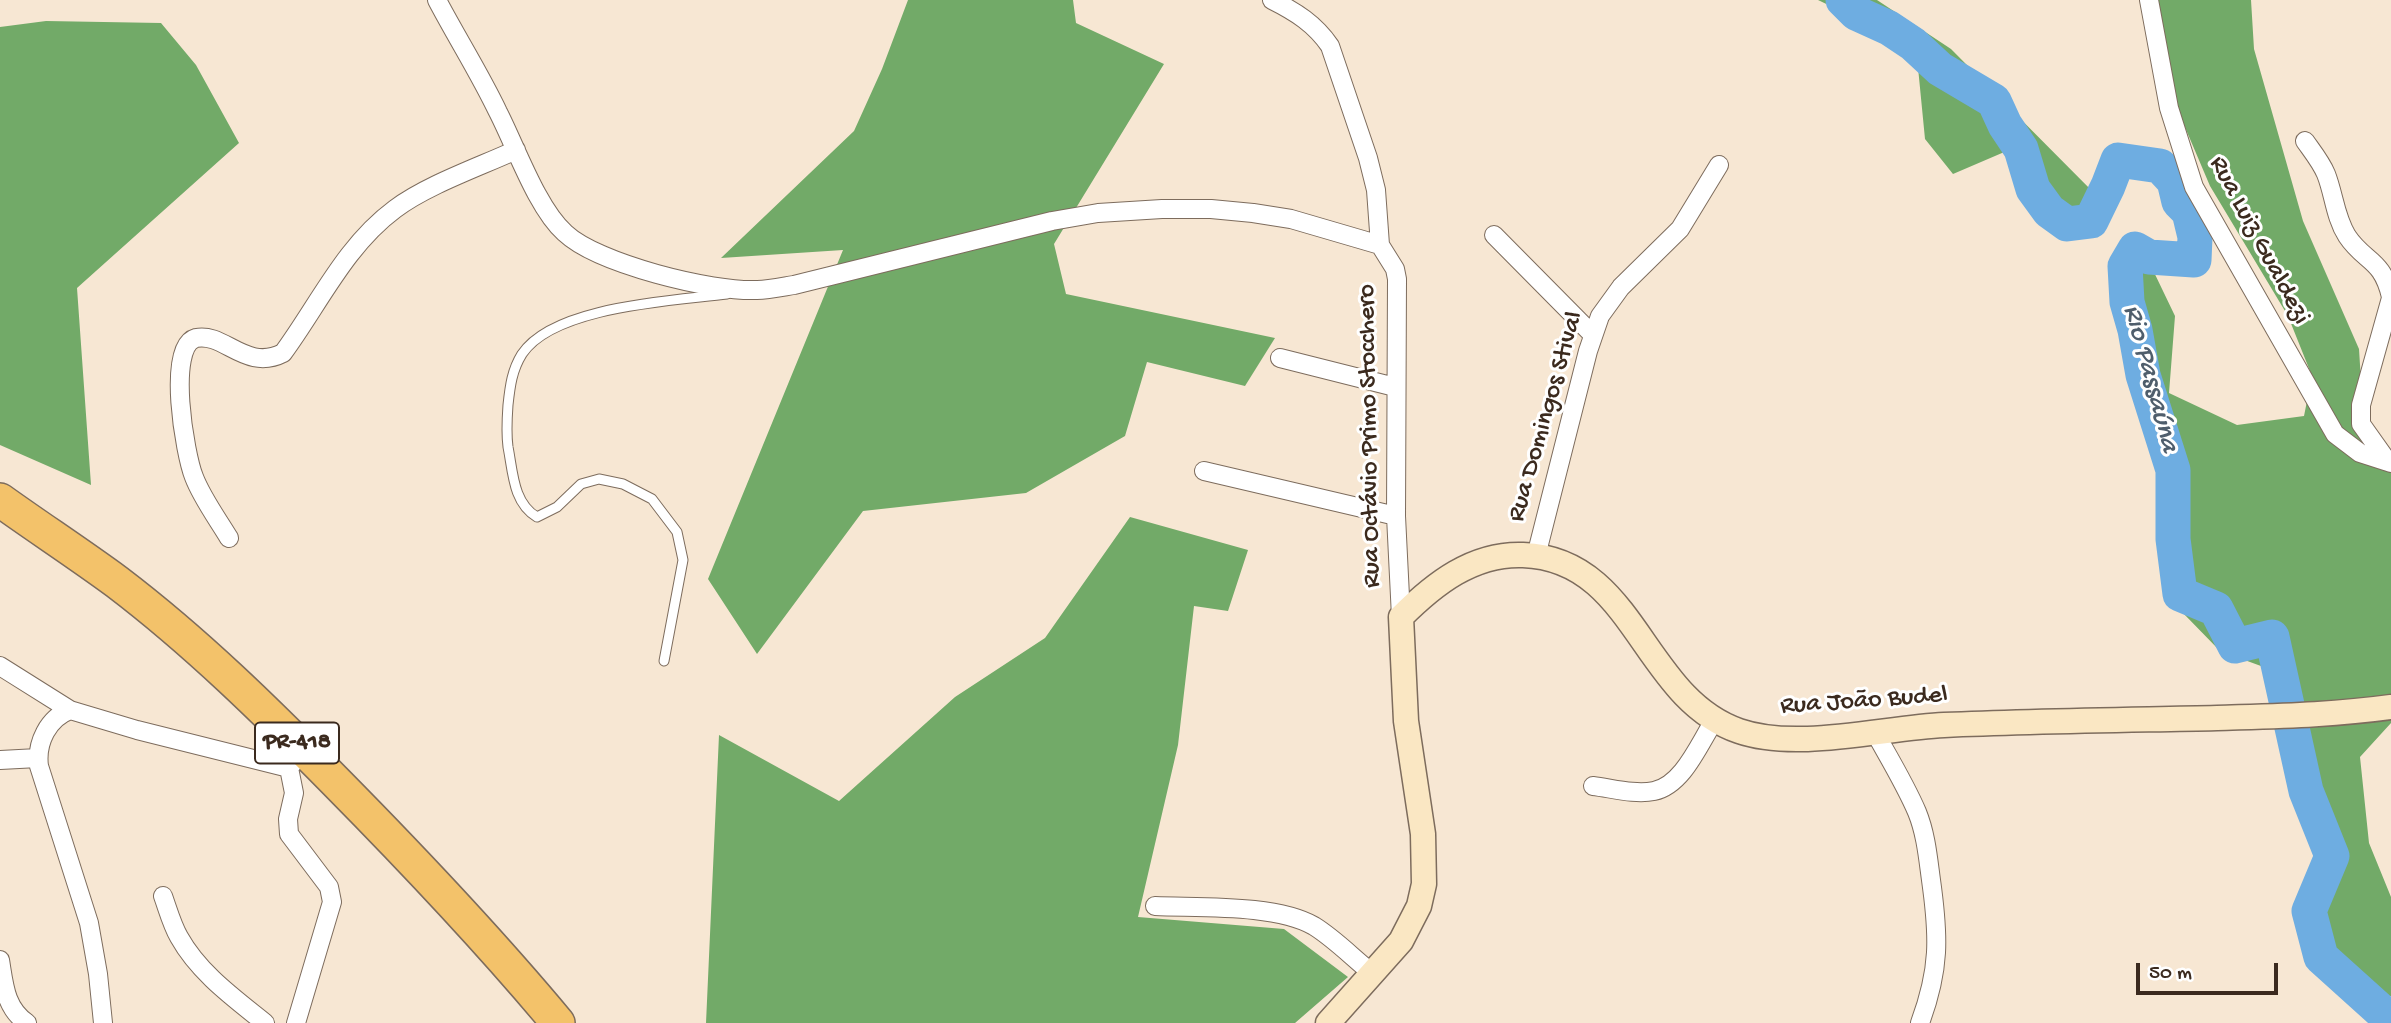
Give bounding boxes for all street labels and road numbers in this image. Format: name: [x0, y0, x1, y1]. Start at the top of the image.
street label: Rua Luiz Gualdezi: [2201, 152, 2315, 330]
street label: Rua Octávio Primo Stocchero: [1353, 284, 1389, 588]
street label: Rua Domingos Stival: [1502, 308, 1592, 526]
street label: Rua João Budel: [1779, 681, 1949, 723]
road number: PR-418: [255, 722, 339, 764]

